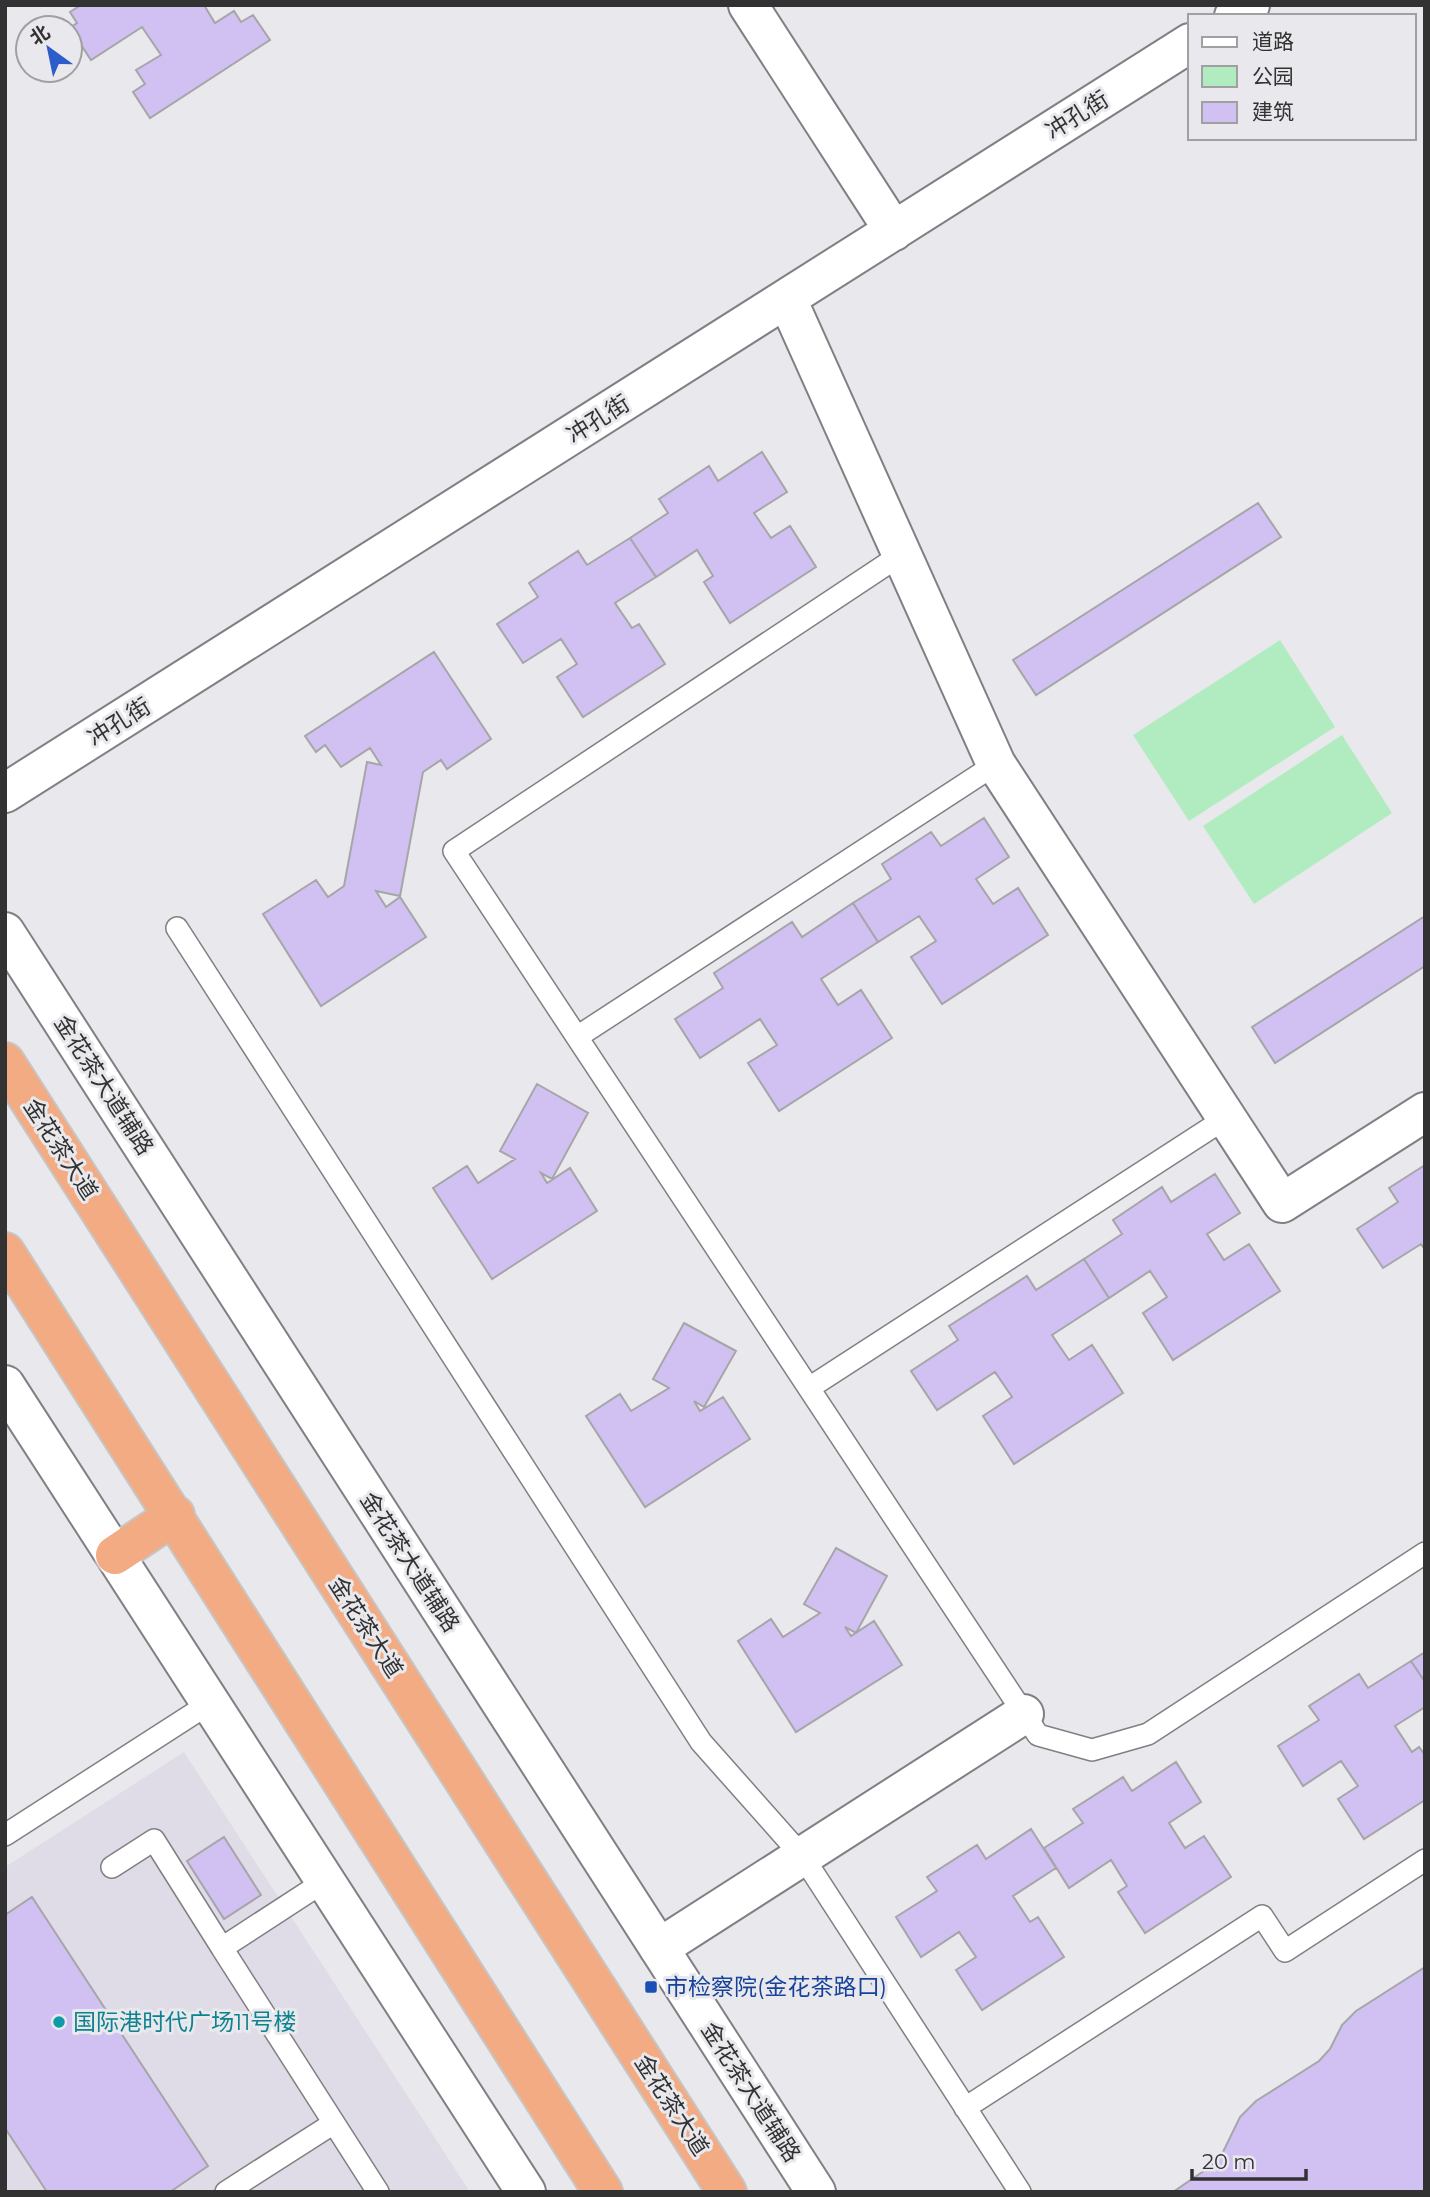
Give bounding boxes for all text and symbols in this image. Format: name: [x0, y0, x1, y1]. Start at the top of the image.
north arrow: [14, 14, 84, 84]
legend: [1188, 14, 1416, 140]
text: 北: [26, 20, 54, 50]
text: 道路: [1252, 29, 1294, 54]
text: 公园: [1252, 64, 1294, 89]
street label: 冲孔街: [1040, 85, 1114, 145]
text: 建筑: [1252, 99, 1294, 124]
street label: 冲孔街: [561, 389, 635, 449]
street label: 冲孔街: [82, 692, 156, 752]
street label: 金花茶大道辅路: [49, 1010, 159, 1160]
street label: 金花茶大道: [18, 1093, 104, 1205]
street label: 金花茶大道辅路: [355, 1487, 465, 1637]
street label: 金花茶大道: [323, 1571, 409, 1683]
place label: 市检察院(金花茶路口): [665, 1973, 887, 2001]
marker: 市检察院(金花茶路口): [643, 1979, 659, 1995]
place label: 国际港时代广场11号楼: [73, 2008, 297, 2036]
marker: 国际港时代广场11号楼: [51, 2014, 67, 2030]
street label: 金花茶大道辅路: [695, 2017, 807, 2167]
street label: 金花茶大道: [629, 2049, 715, 2161]
scale bar: [1192, 2138, 1306, 2182]
text: 20 m: [1202, 2149, 1256, 2174]

